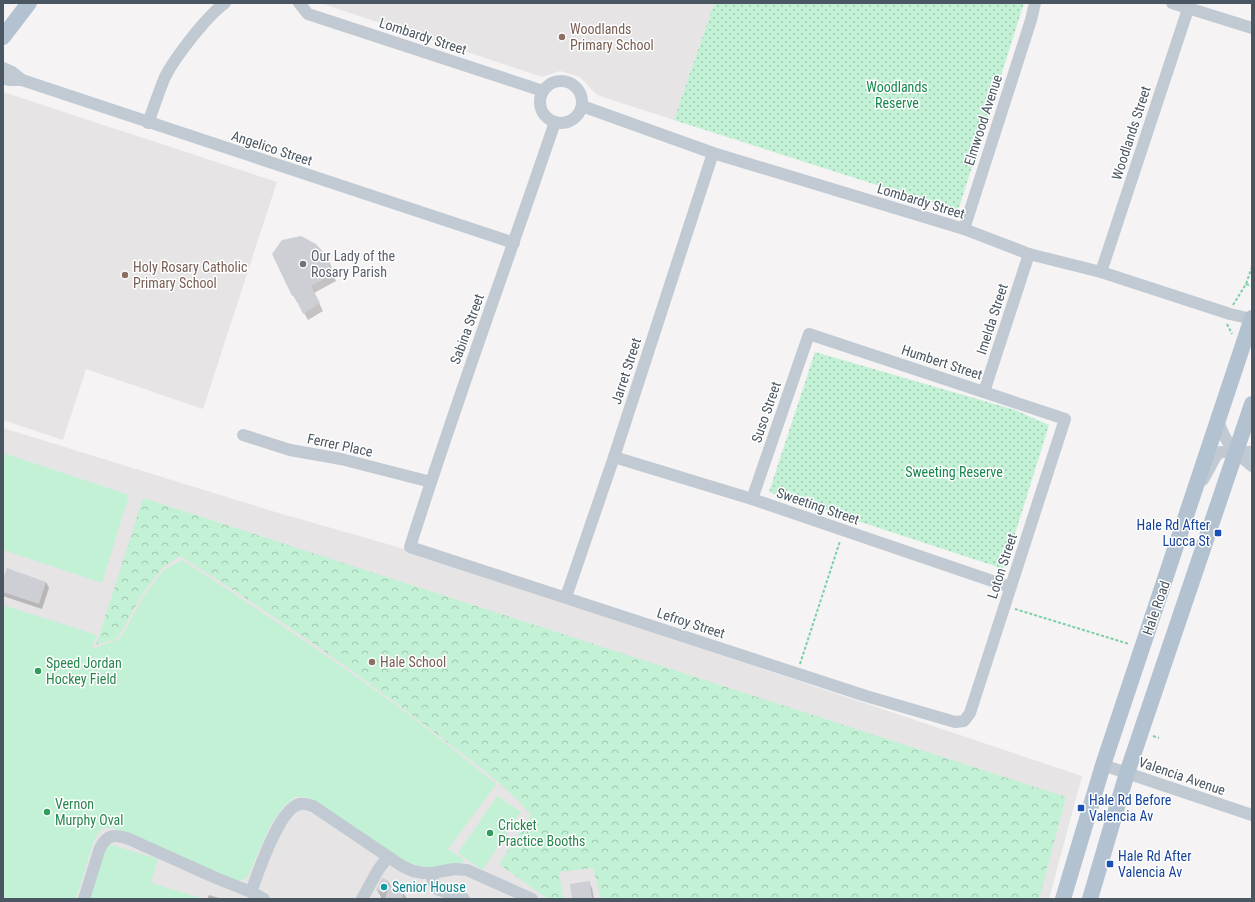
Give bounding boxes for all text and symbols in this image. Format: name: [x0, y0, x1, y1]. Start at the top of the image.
street label: Lombardy Street: [377, 14, 469, 58]
place label: Woodlands Primary School: [570, 21, 654, 53]
marker: Woodlands Primary School: [557, 32, 567, 42]
street label: Elmwood Avenue: [961, 72, 1005, 167]
park label: Woodlands Reserve: [866, 79, 928, 111]
street label: Woodlands Street: [1108, 84, 1154, 182]
street label: Angelico Street: [229, 127, 315, 169]
street label: Lombardy Street: [875, 180, 967, 222]
place label: Our Lady of the Rosary Parish: [311, 248, 396, 280]
place label: Holy Rosary Catholic Primary School: [133, 259, 247, 291]
marker: Our Lady of the Rosary Parish: [298, 259, 308, 269]
marker: Holy Rosary Catholic Primary School: [120, 270, 130, 280]
street label: Imelda Street: [973, 282, 1011, 356]
street label: Sabina Street: [447, 292, 487, 366]
street label: Jarret Street: [608, 336, 644, 406]
street label: Humbert Street: [899, 341, 985, 383]
street label: Suso Street: [748, 379, 784, 445]
street label: Ferrer Place: [306, 430, 375, 460]
park label: Sweeting Reserve: [905, 464, 1003, 480]
street label: Sweeting Street: [774, 484, 862, 528]
place label: Hale Rd After Lucca St: [1137, 517, 1210, 549]
marker: Hale Rd After Lucca St: [1213, 528, 1223, 538]
street label: Loton Street: [984, 531, 1020, 601]
street label: Hale Road: [1139, 579, 1173, 637]
street label: Lefroy Street: [655, 604, 727, 642]
place label: Hale School: [380, 654, 446, 670]
place label: Speed Jordan Hockey Field: [46, 655, 122, 687]
marker: Hale School: [367, 657, 377, 667]
marker: Speed Jordan Hockey Field: [33, 666, 43, 676]
street label: Valencia Avenue: [1137, 754, 1228, 798]
place label: Hale Rd Before Valencia Av: [1089, 792, 1172, 824]
place label: Vernon Murphy Oval: [55, 796, 124, 828]
marker: Hale Rd Before Valencia Av: [1076, 803, 1086, 813]
marker: Vernon Murphy Oval: [42, 807, 52, 817]
place label: Cricket Practice Booths: [498, 817, 586, 849]
marker: Cricket Practice Booths: [485, 828, 495, 838]
place label: Hale Rd After Valencia Av: [1118, 848, 1191, 880]
marker: Hale Rd After Valencia Av: [1105, 859, 1115, 869]
place label: Senior House: [392, 879, 466, 895]
marker: Senior House: [379, 882, 389, 892]

